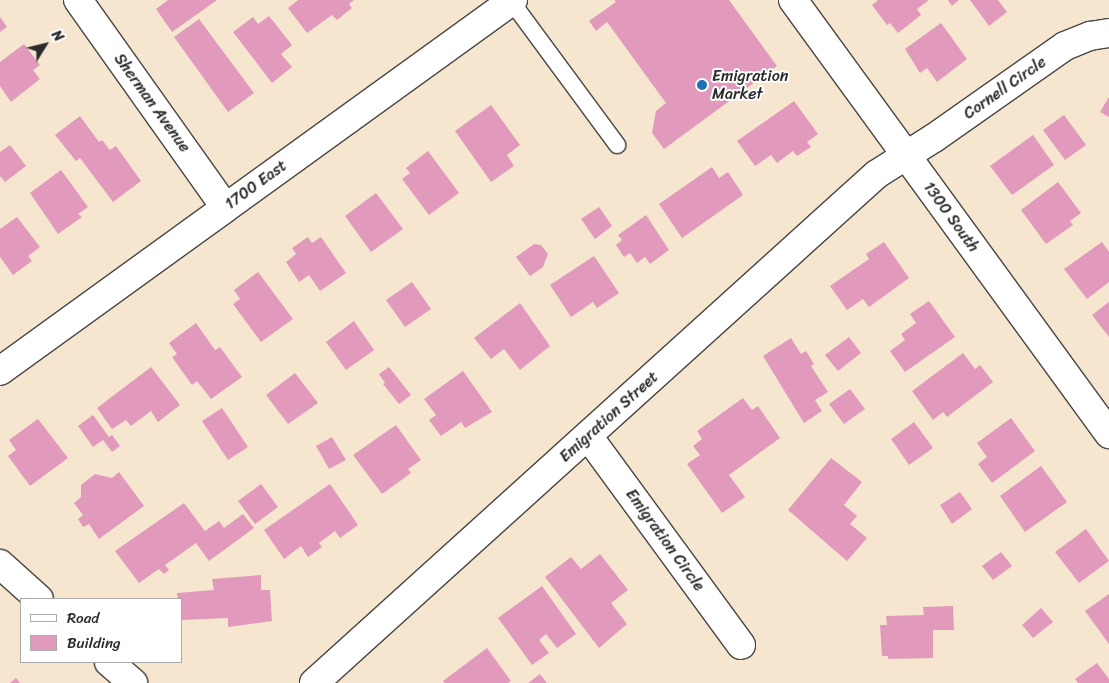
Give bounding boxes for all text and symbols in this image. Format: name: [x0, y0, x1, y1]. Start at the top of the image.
north arrow: [20, 20, 70, 70]
text: N: [45, 25, 70, 47]
street label: Sherman Avenue: [110, 50, 194, 156]
street label: Cornell Circle: [960, 52, 1050, 124]
place label: Emigration Market: [712, 66, 788, 104]
marker: Emigration Market: [696, 79, 708, 91]
street label: 1700 East: [221, 156, 291, 214]
street label: 1300 South: [919, 178, 983, 256]
street label: Emigration Street: [555, 367, 663, 467]
street label: Emigration Circle: [621, 485, 709, 595]
legend: [20, 598, 182, 663]
text: Road: [67, 605, 99, 631]
text: Building: [67, 630, 121, 656]

